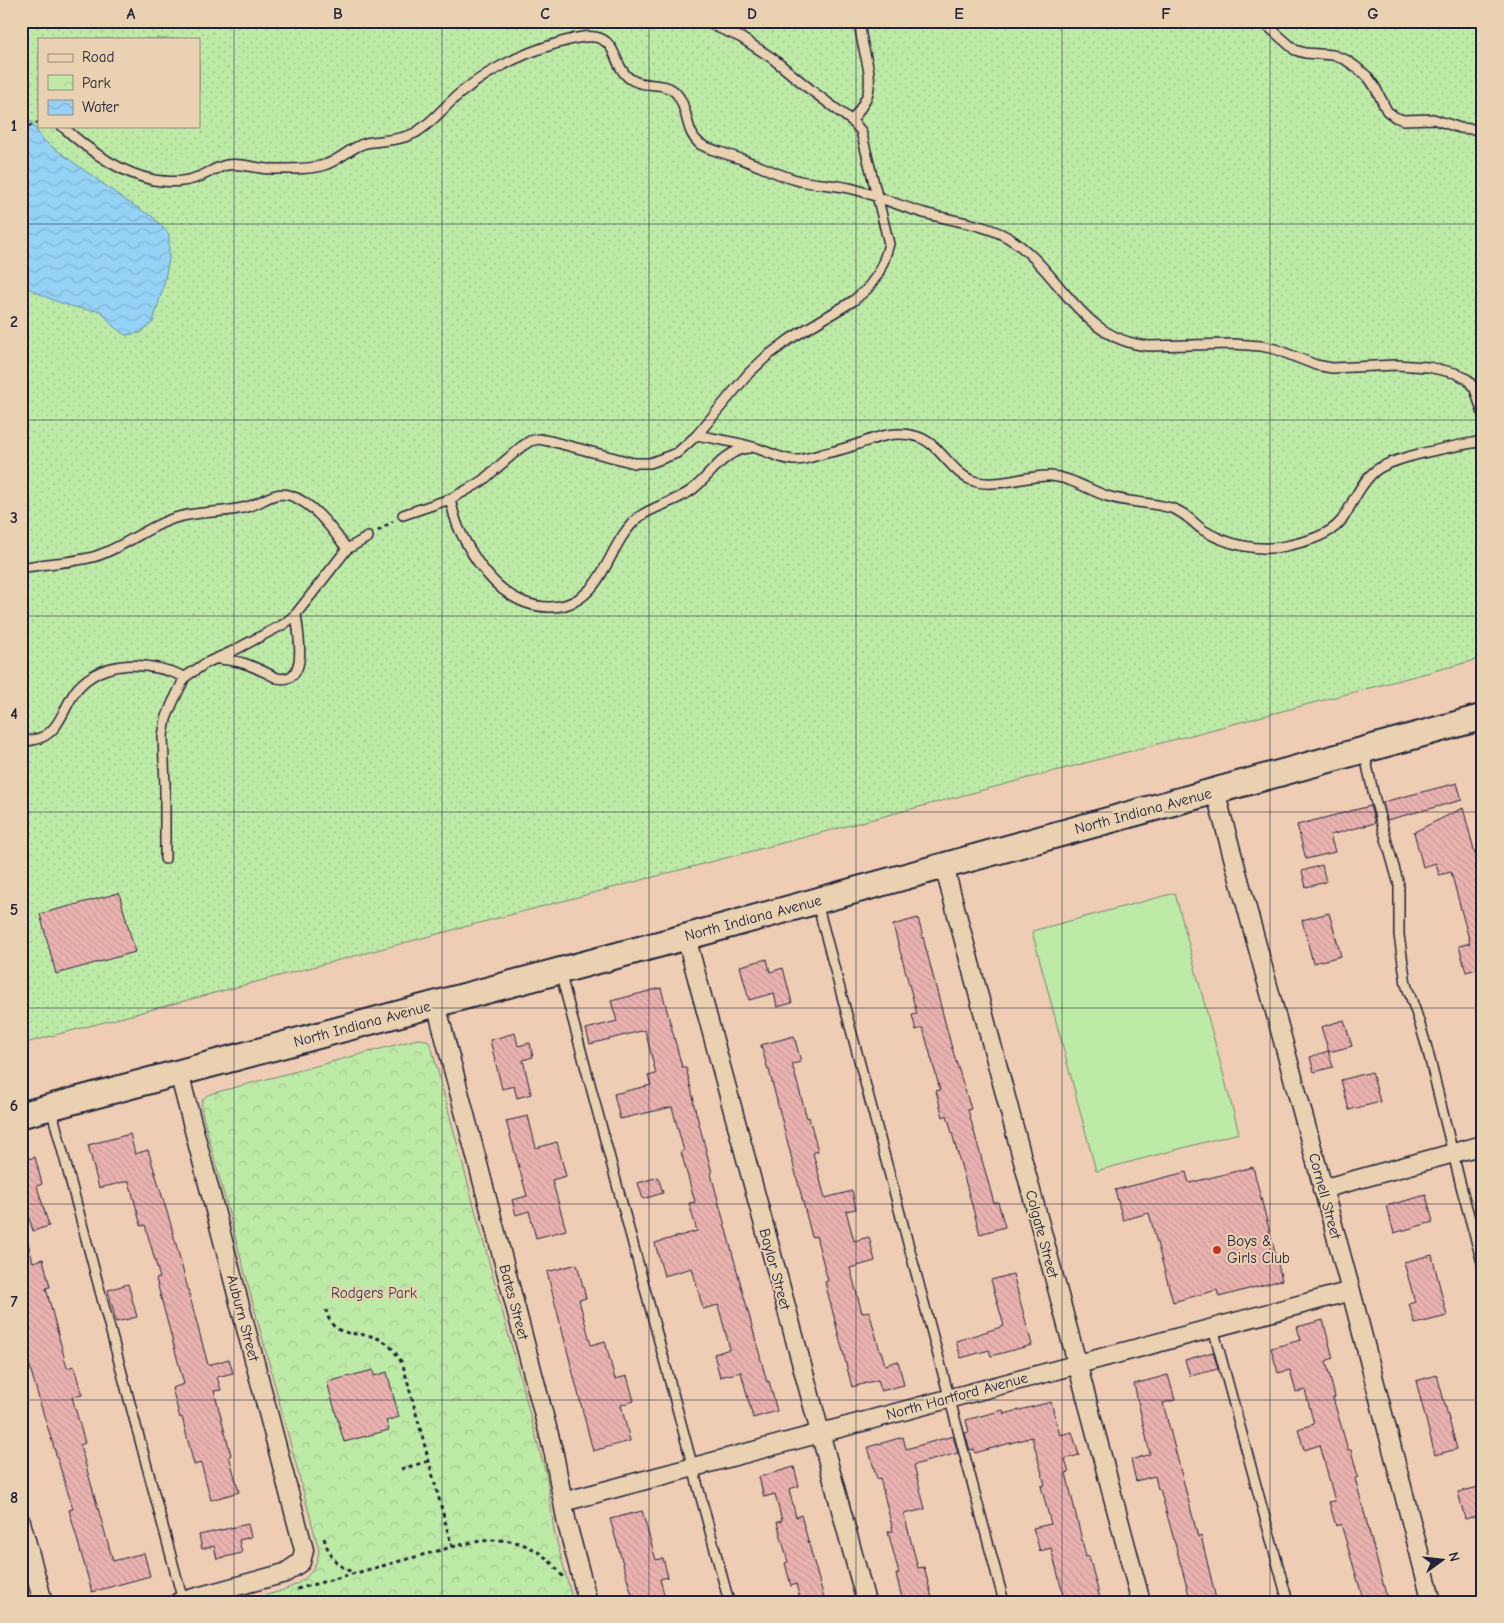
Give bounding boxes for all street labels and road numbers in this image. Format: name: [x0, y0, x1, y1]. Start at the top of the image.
street label: North Indiana Avenue: [1073, 784, 1214, 838]
street label: North Indiana Avenue: [683, 891, 824, 945]
street label: North Indiana Avenue: [292, 997, 433, 1051]
street label: Cornell Street: [1305, 1151, 1345, 1242]
street label: Colgate Street: [1022, 1188, 1063, 1281]
street label: Baylor Street: [756, 1226, 795, 1312]
street label: Bates Street: [495, 1262, 533, 1342]
street label: Auburn Street: [223, 1273, 263, 1364]
street label: North Hartford Avenue: [884, 1368, 1030, 1424]

